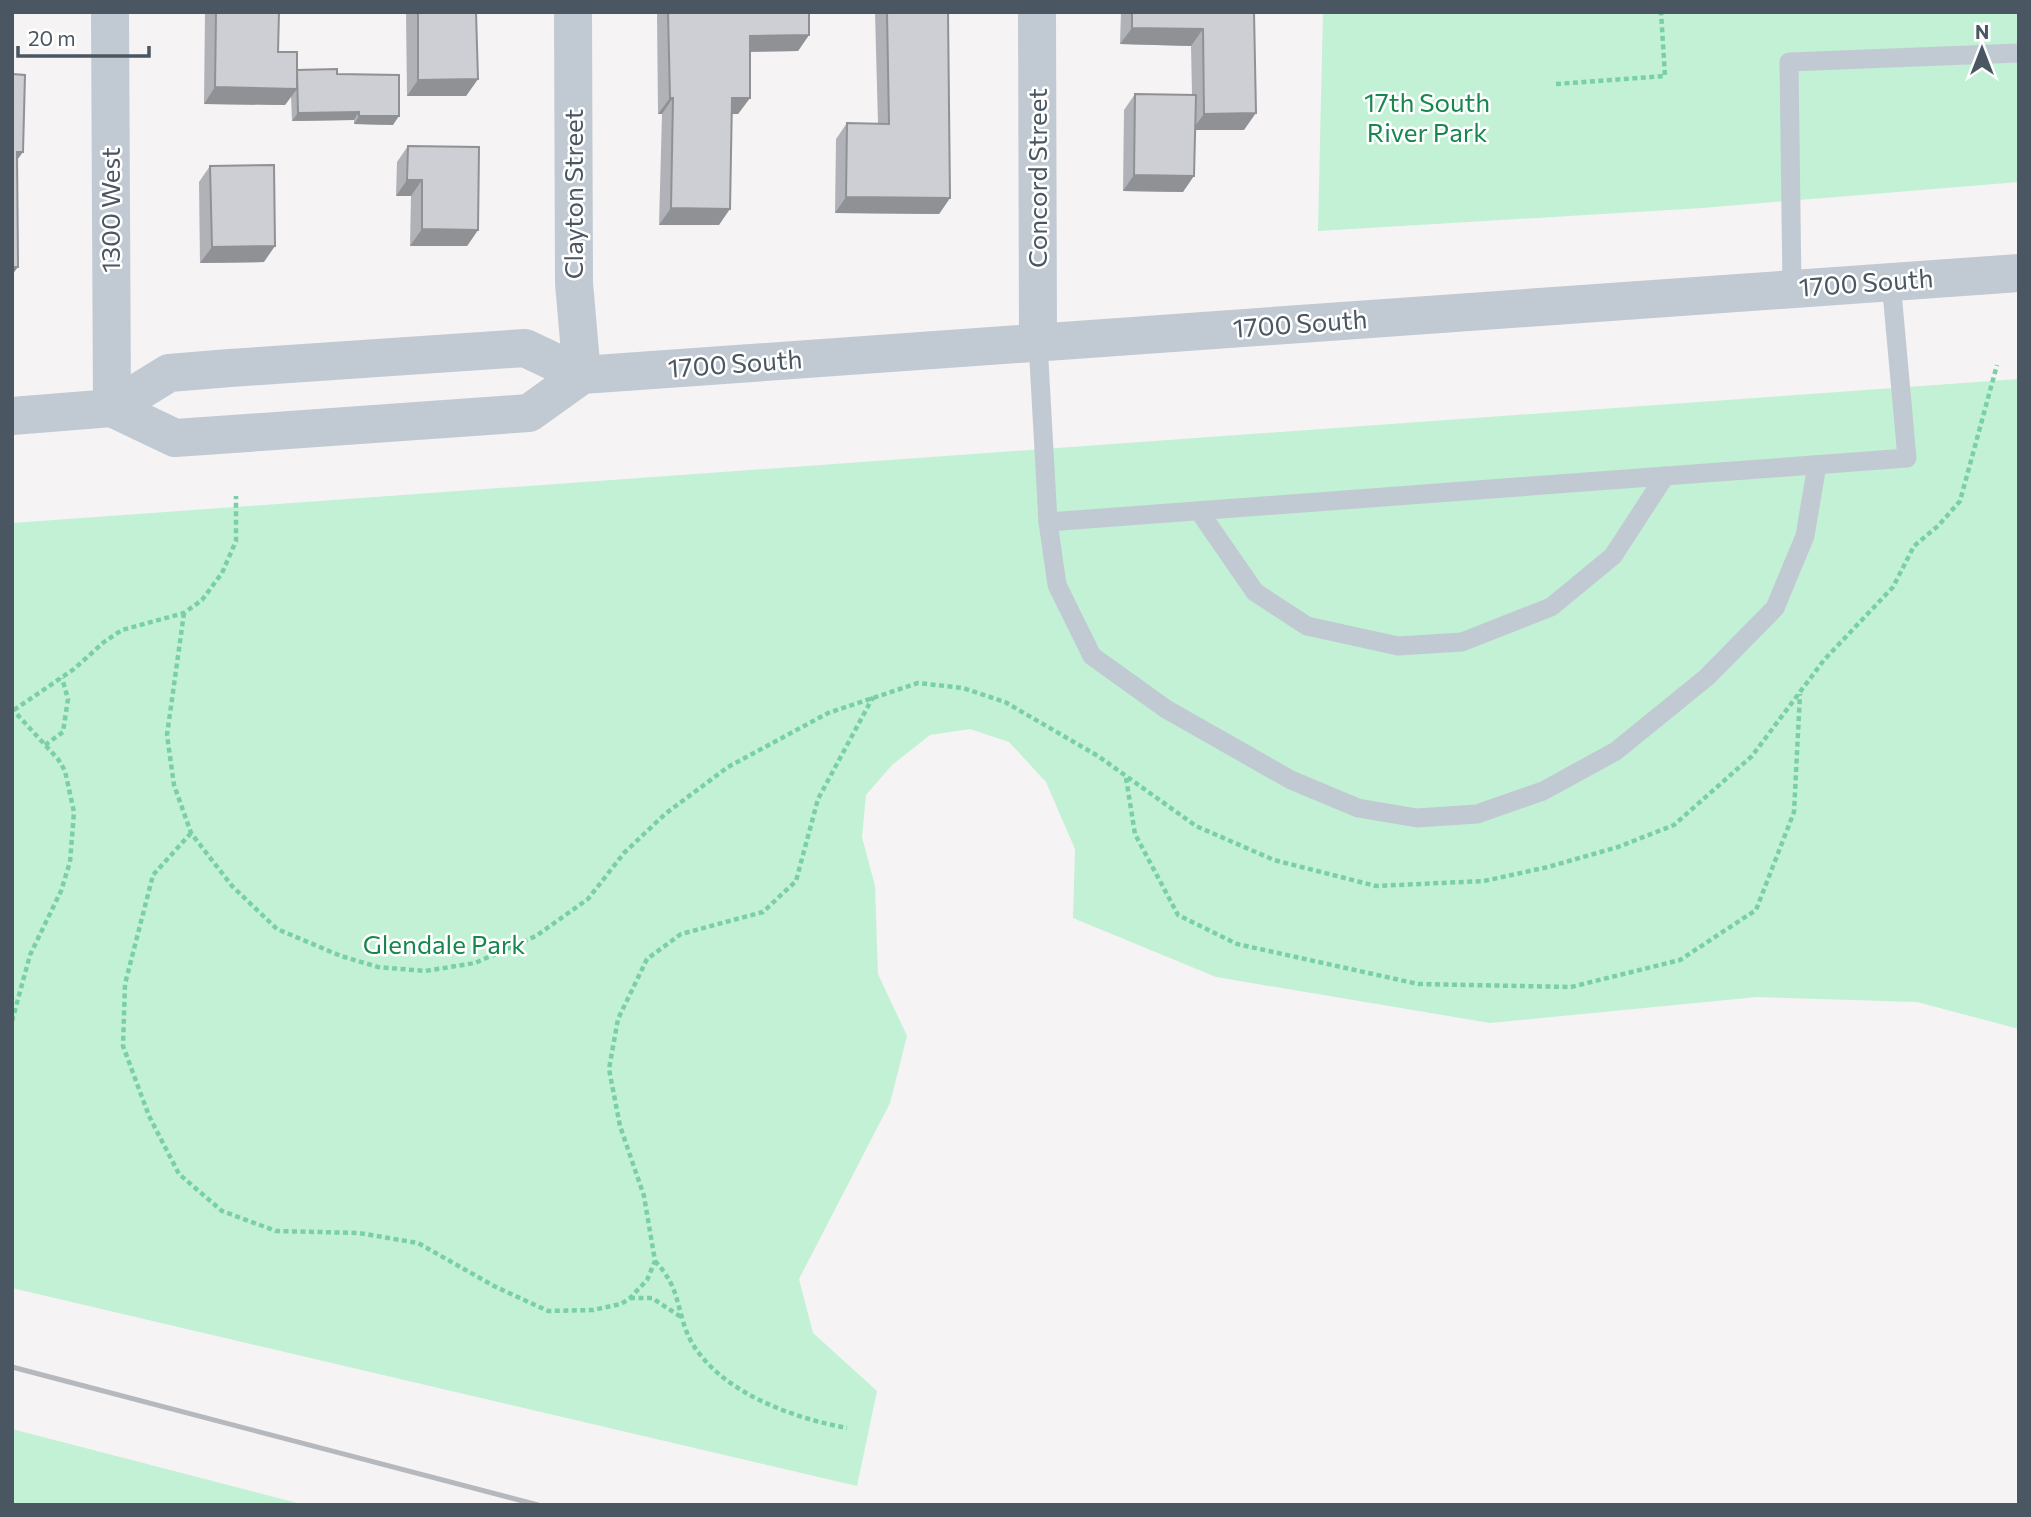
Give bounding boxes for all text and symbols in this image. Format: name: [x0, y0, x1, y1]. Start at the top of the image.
scale bar: [18, 14, 149, 58]
north arrow: [1947, 14, 2017, 84]
text: N: [1975, 20, 1989, 43]
text: 20 m: [28, 25, 76, 50]
park label: 17th South River Park: [1364, 86, 1490, 147]
street label: Concord Street: [1021, 88, 1052, 268]
street label: Clayton Street: [557, 109, 588, 279]
street label: 1300 West: [94, 147, 125, 273]
street label: 1700 South: [1798, 261, 1934, 302]
street label: 1700 South: [1232, 302, 1368, 343]
street label: 1700 South: [667, 342, 803, 383]
park label: Glendale Park: [363, 928, 525, 959]

